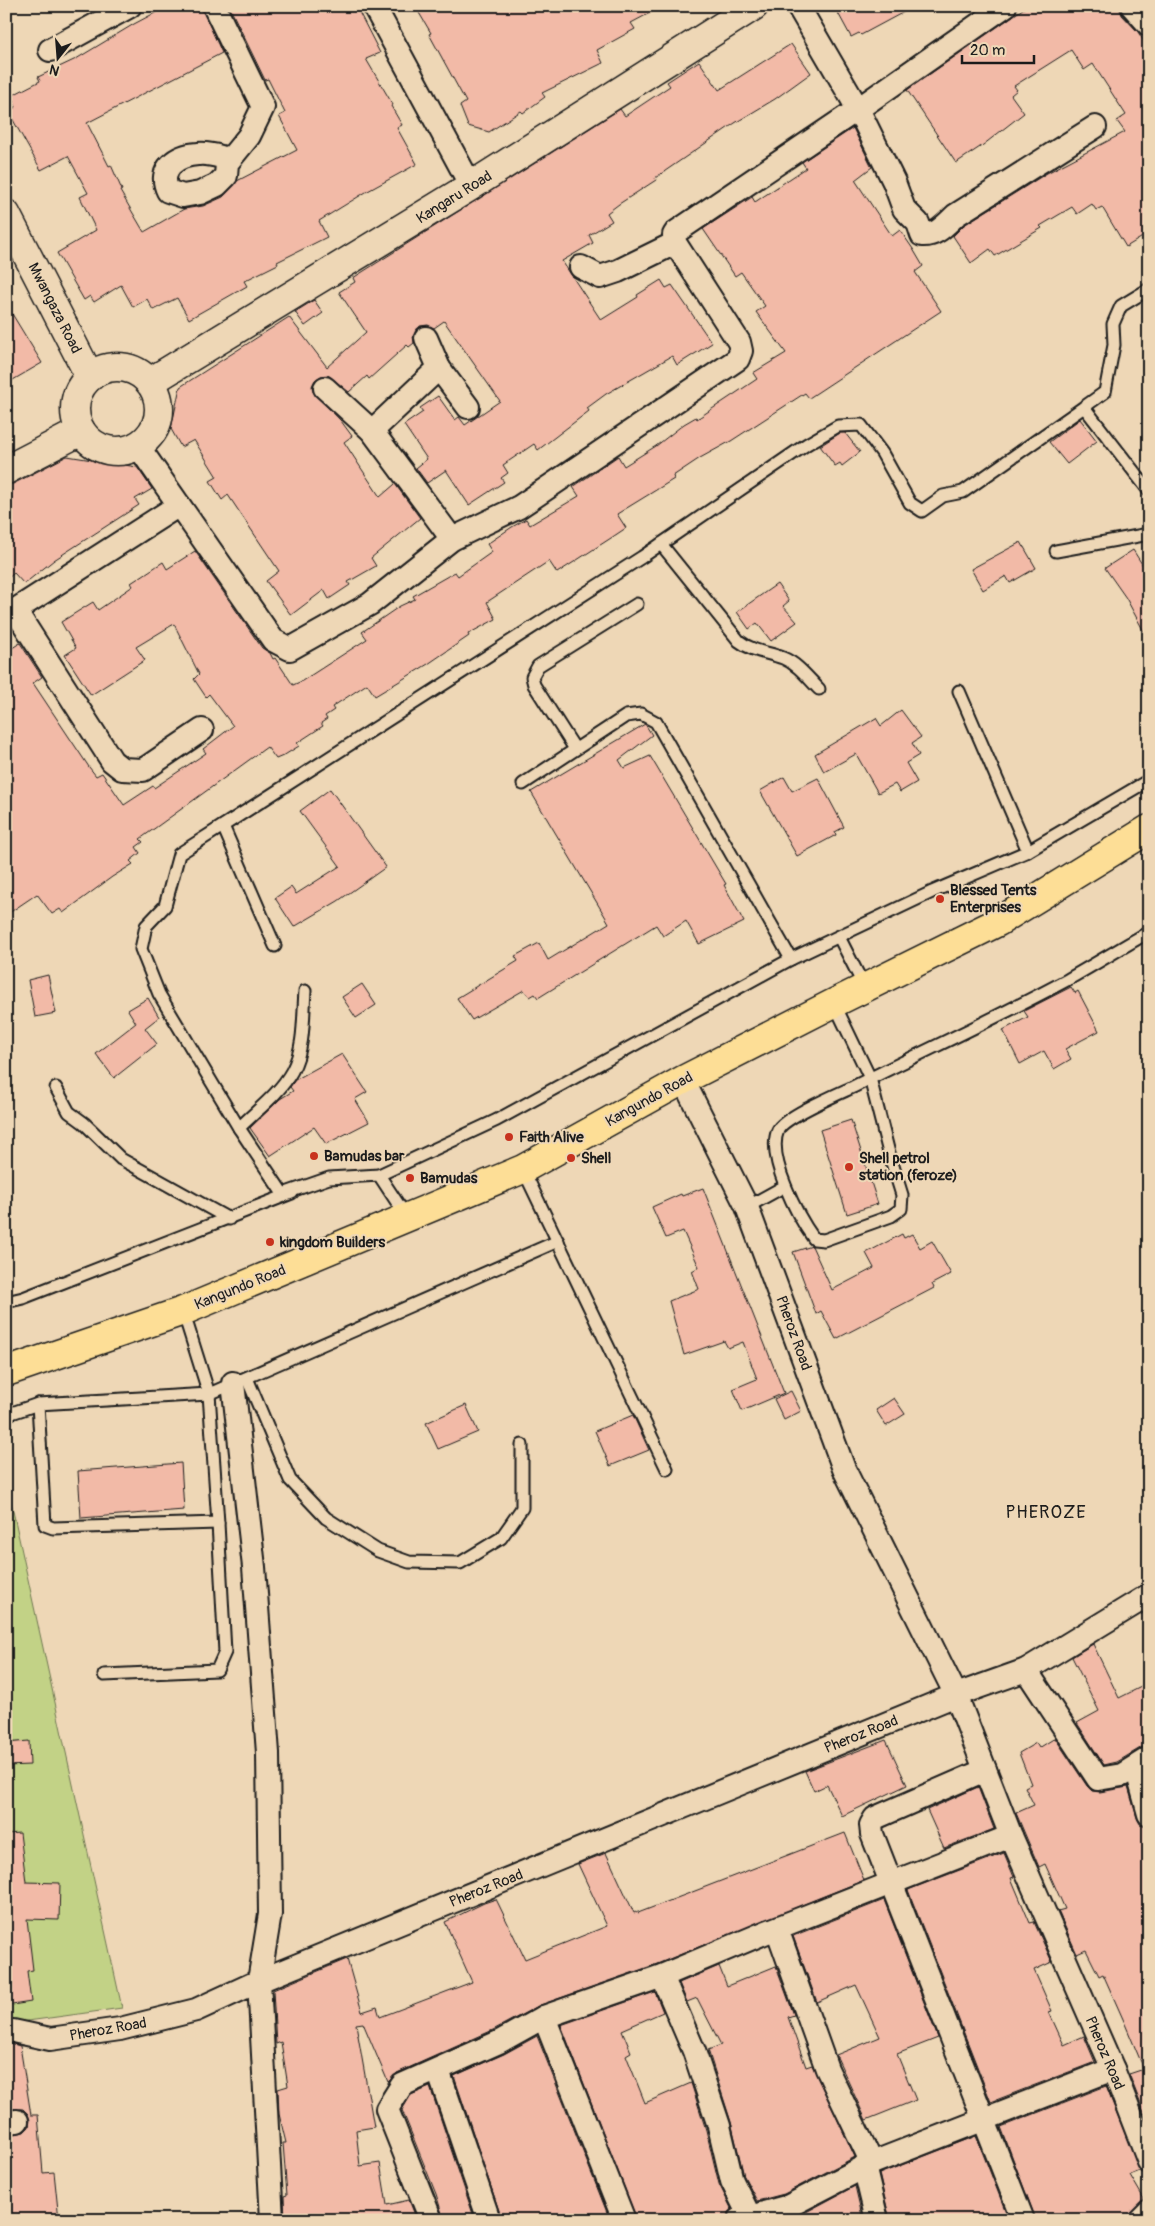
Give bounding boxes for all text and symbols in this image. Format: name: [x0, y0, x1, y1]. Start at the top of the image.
north arrow: [32, 32, 82, 82]
scale bar: [962, 32, 1035, 64]
text: 20 m: [970, 41, 1005, 60]
text: N: [47, 60, 61, 79]
street label: Kangaru Road: [413, 167, 496, 228]
street label: Mwangaza Road: [23, 260, 86, 357]
place label: Blessed Tents Enterprises: [950, 881, 1037, 917]
marker: Blessed Tents Enterprises: [934, 893, 946, 905]
street label: Kangundo Road: [602, 1068, 696, 1131]
place label: Faith Alive: [519, 1128, 584, 1147]
marker: Faith Alive: [503, 1131, 515, 1143]
place label: Bamudas bar: [324, 1147, 405, 1166]
place label: Shell: [581, 1149, 611, 1168]
place label: Shell petrol station (feroze): [859, 1149, 958, 1185]
marker: Bamudas bar: [308, 1150, 320, 1162]
marker: Shell: [565, 1152, 577, 1164]
marker: Shell petrol station (feroze): [843, 1161, 855, 1173]
place label: Bamudas: [420, 1169, 478, 1188]
marker: Bamudas: [404, 1172, 416, 1184]
place label: kingdom Builders: [279, 1233, 386, 1252]
marker: kingdom Builders: [264, 1236, 276, 1248]
street label: Kangundo Road: [192, 1260, 289, 1314]
street label: Pheroz Road: [771, 1293, 816, 1373]
district label: PHEROZE: [1005, 1501, 1087, 1524]
street label: Pheroz Road: [821, 1711, 901, 1758]
street label: Pheroz Road: [446, 1865, 526, 1912]
street label: Pheroz Road: [68, 2013, 148, 2046]
street label: Pheroz Road: [1081, 2014, 1129, 2093]

